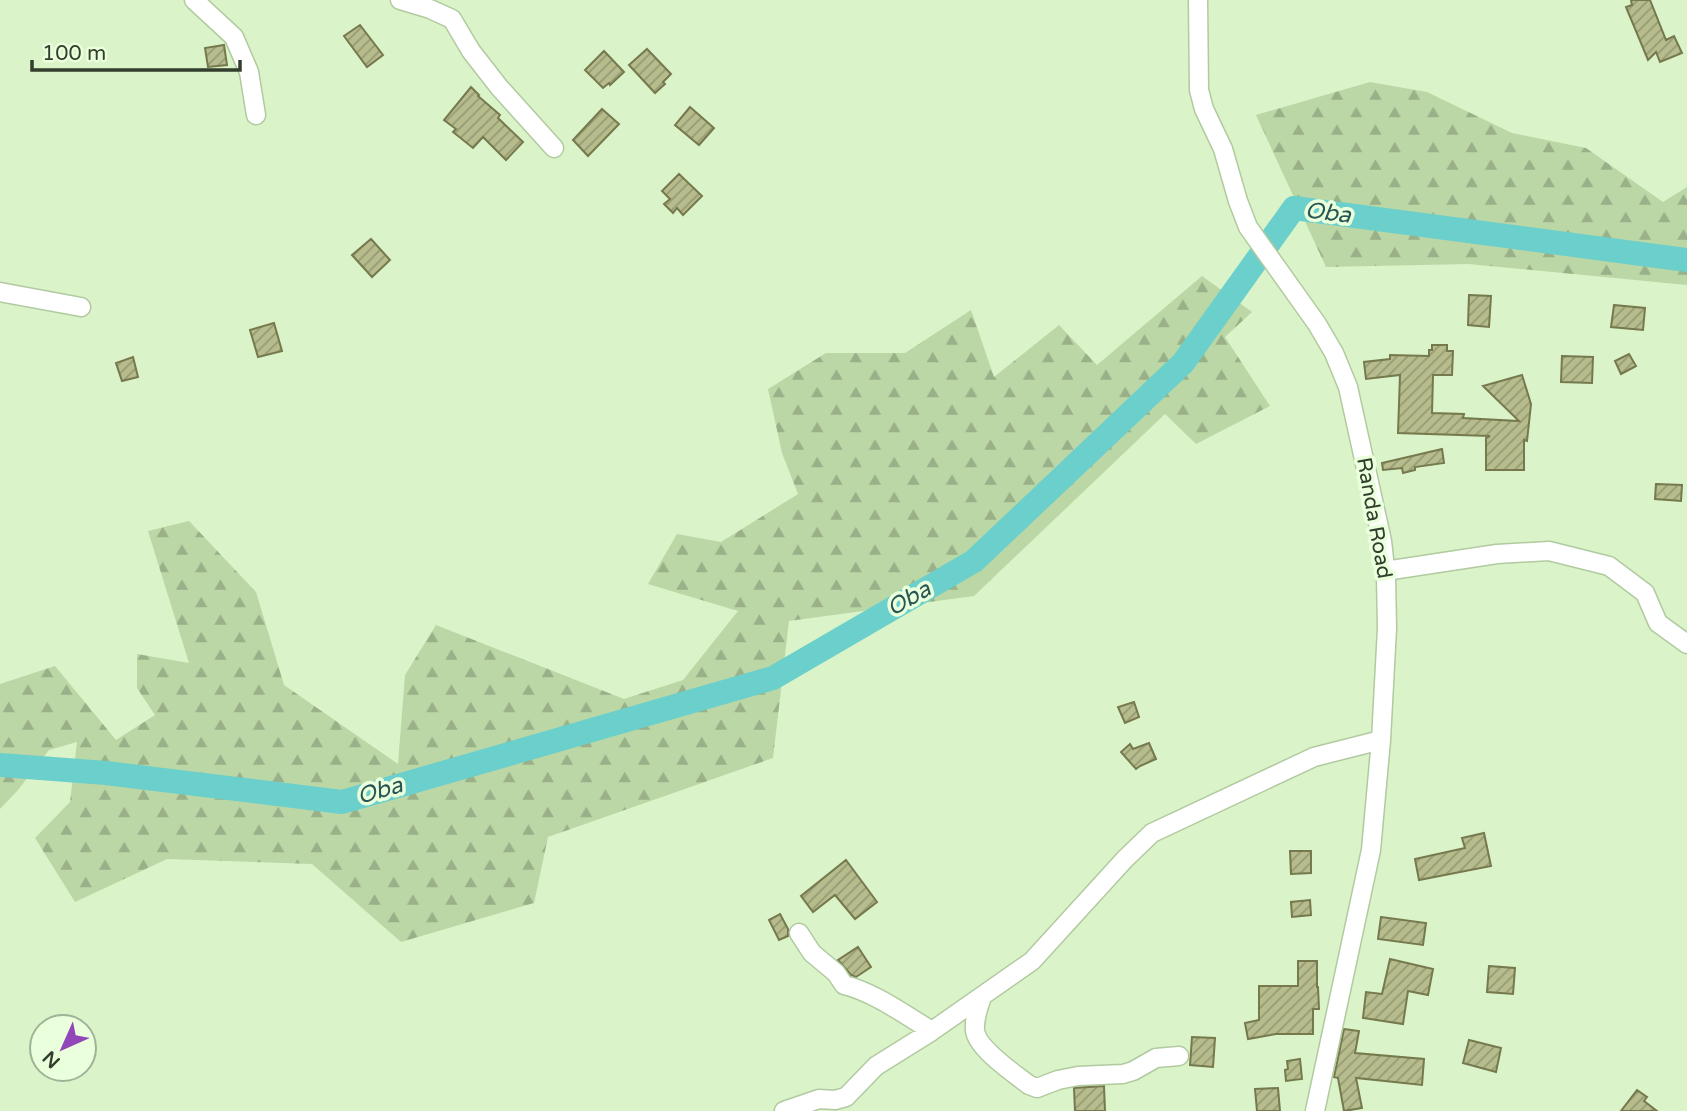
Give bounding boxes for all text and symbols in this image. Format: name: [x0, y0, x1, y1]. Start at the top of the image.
scale bar: [32, 28, 240, 72]
text: 100 m: [42, 41, 106, 66]
water label: Oba: [1304, 196, 1354, 230]
street label: Randa Road: [1351, 455, 1397, 581]
water label: Oba: [882, 575, 937, 623]
water label: Oba: [354, 771, 407, 811]
north arrow: [28, 1013, 98, 1083]
text: N: [39, 1046, 65, 1072]

